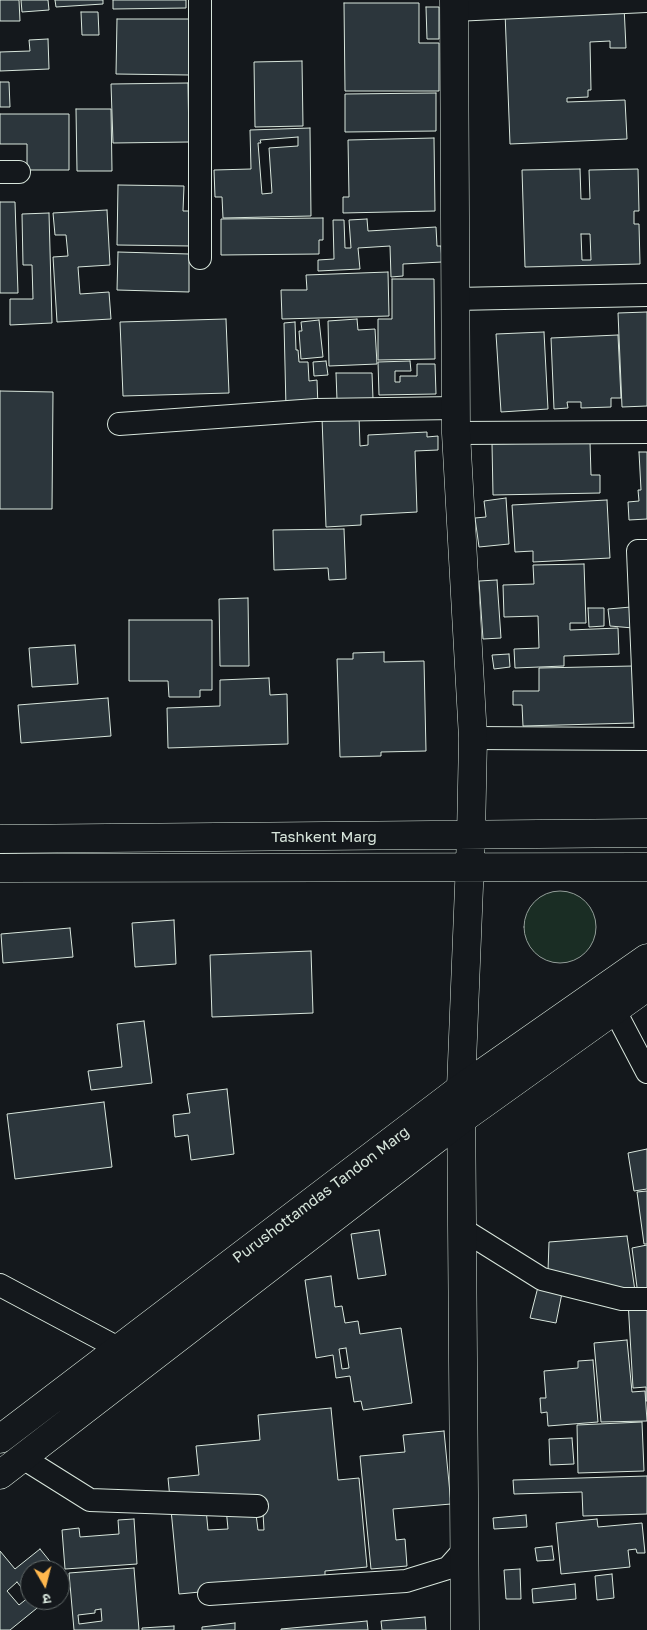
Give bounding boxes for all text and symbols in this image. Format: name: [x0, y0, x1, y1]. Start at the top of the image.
street label: Tashkent Marg: [271, 828, 377, 846]
street label: Purushottamdas Tandon Marg: [229, 1123, 413, 1267]
north arrow: [20, 1560, 70, 1610]
text: उ: [42, 1590, 52, 1608]

